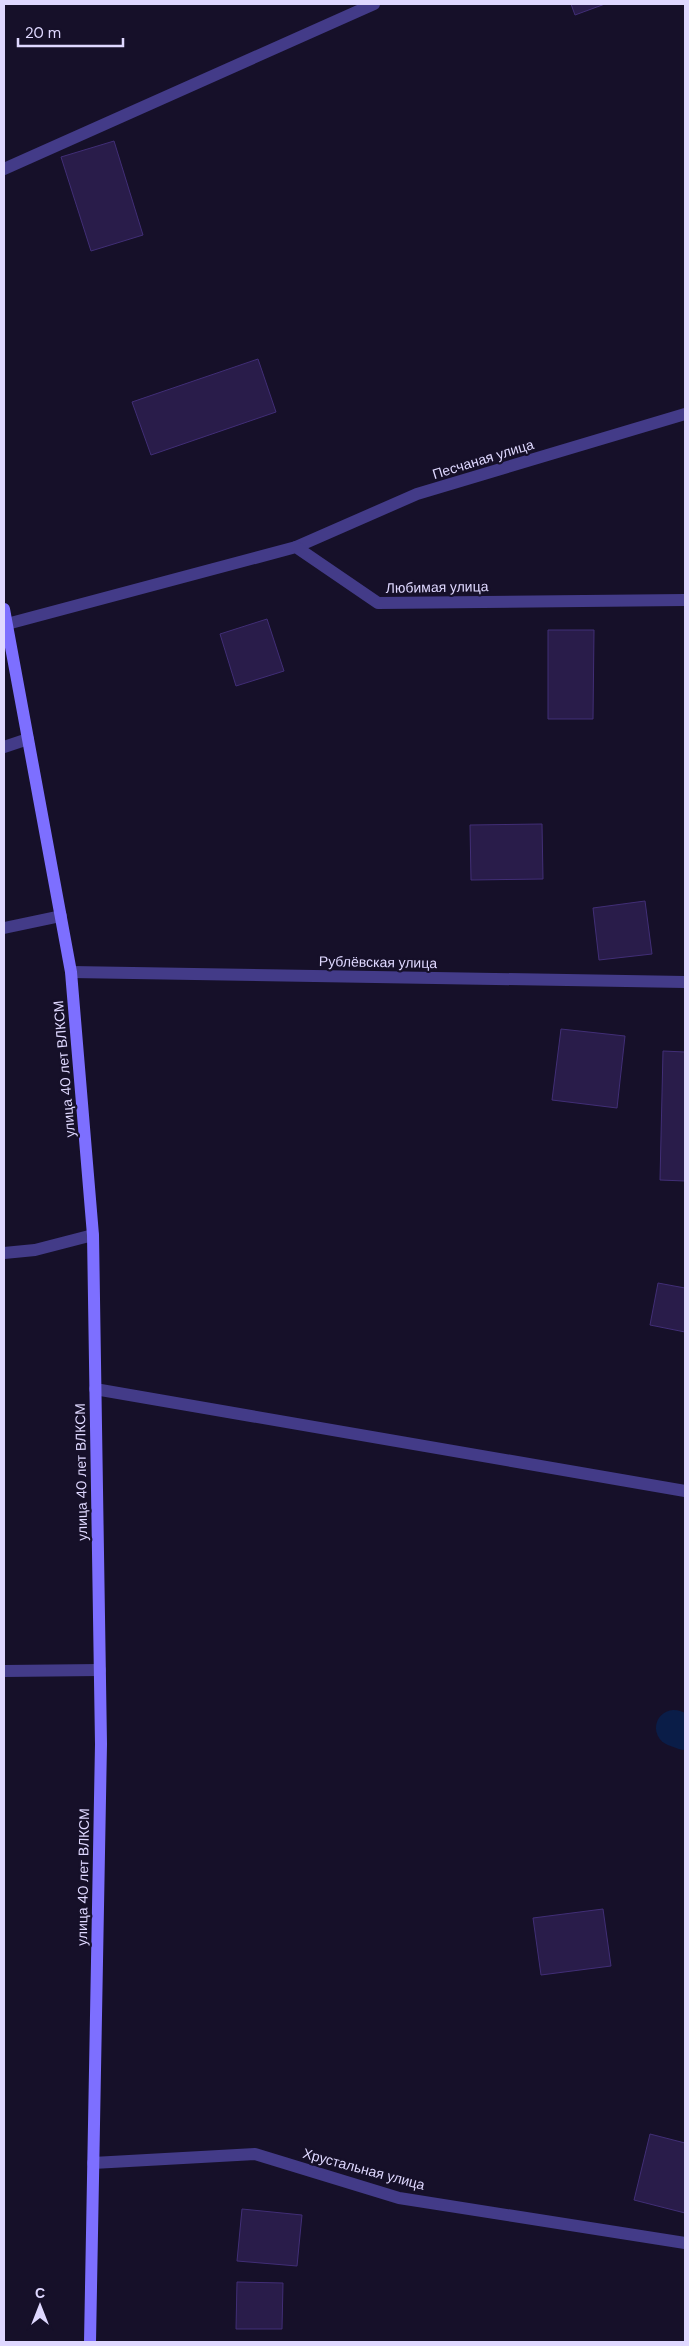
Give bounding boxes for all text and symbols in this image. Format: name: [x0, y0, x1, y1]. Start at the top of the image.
scale bar: [18, 15, 122, 47]
text: 20 m: [25, 23, 61, 43]
street label: Песчаная улица: [430, 435, 536, 483]
street label: Любимая улица: [385, 577, 489, 597]
street label: Рублёвская улица: [319, 952, 437, 972]
street label: улица 40 лет ВЛКСМ: [49, 1000, 79, 1138]
street label: улица 40 лет ВЛКСМ: [71, 1403, 91, 1541]
street label: улица 40 лет ВЛКСМ: [73, 1808, 93, 1946]
street label: Хрустальная улица: [301, 2144, 427, 2194]
north arrow: [15, 2281, 65, 2331]
text: С: [35, 2284, 45, 2302]

